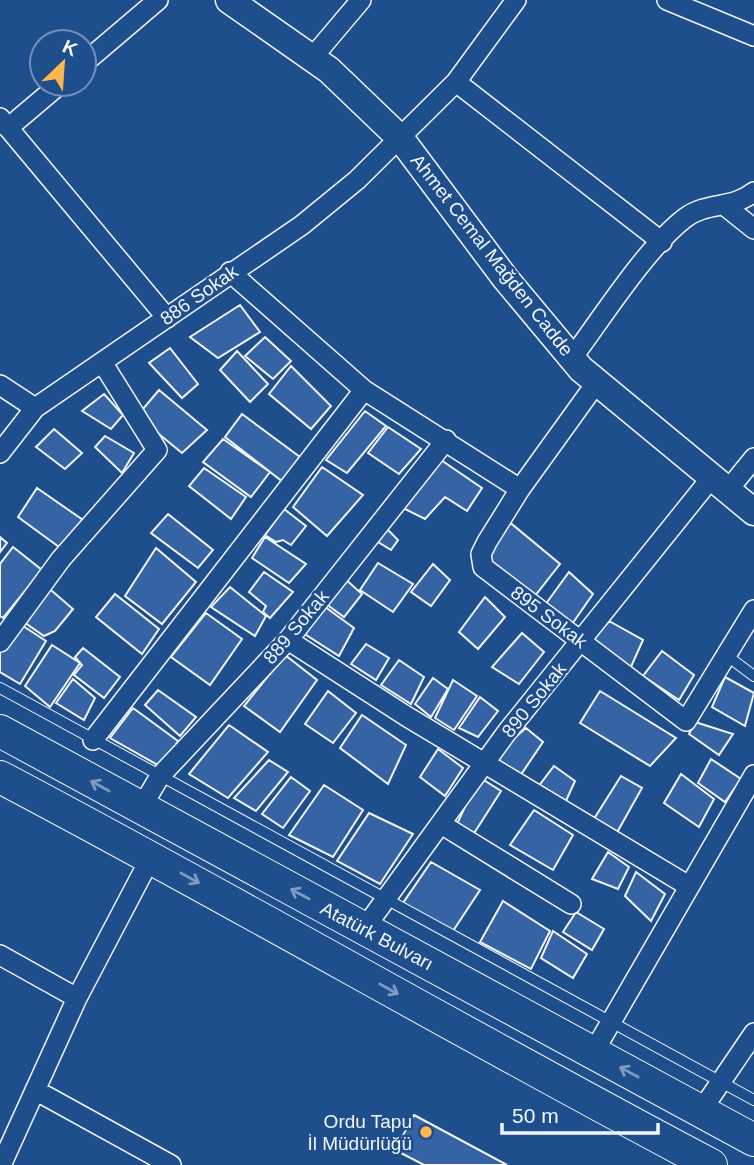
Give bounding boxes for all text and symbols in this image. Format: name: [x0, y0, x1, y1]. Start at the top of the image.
north arrow: [28, 28, 98, 98]
text: K: [59, 36, 81, 61]
street label: Ahmet Cemal Mağden Cadde: [407, 150, 577, 360]
street label: 886 Sokak: [156, 260, 242, 329]
street label: 895 Sokak: [507, 582, 592, 653]
street label: 889 Sokak: [259, 585, 333, 668]
street label: 890 Sokak: [498, 658, 571, 742]
one-way arrow: [90, 779, 111, 792]
one-way arrow: [179, 872, 200, 885]
one-way arrow: [290, 887, 311, 900]
street label: Atatürk Bulvarı: [317, 897, 437, 975]
one-way arrow: [378, 982, 398, 996]
one-way arrow: [620, 1065, 640, 1079]
scale bar: [502, 1092, 658, 1136]
text: 50 m: [512, 1104, 559, 1127]
place label: Ordu Tapu İl Müdürlüğü: [307, 1111, 412, 1154]
marker: Ordu Tapu İl Müdürlüğü: [418, 1124, 434, 1140]

